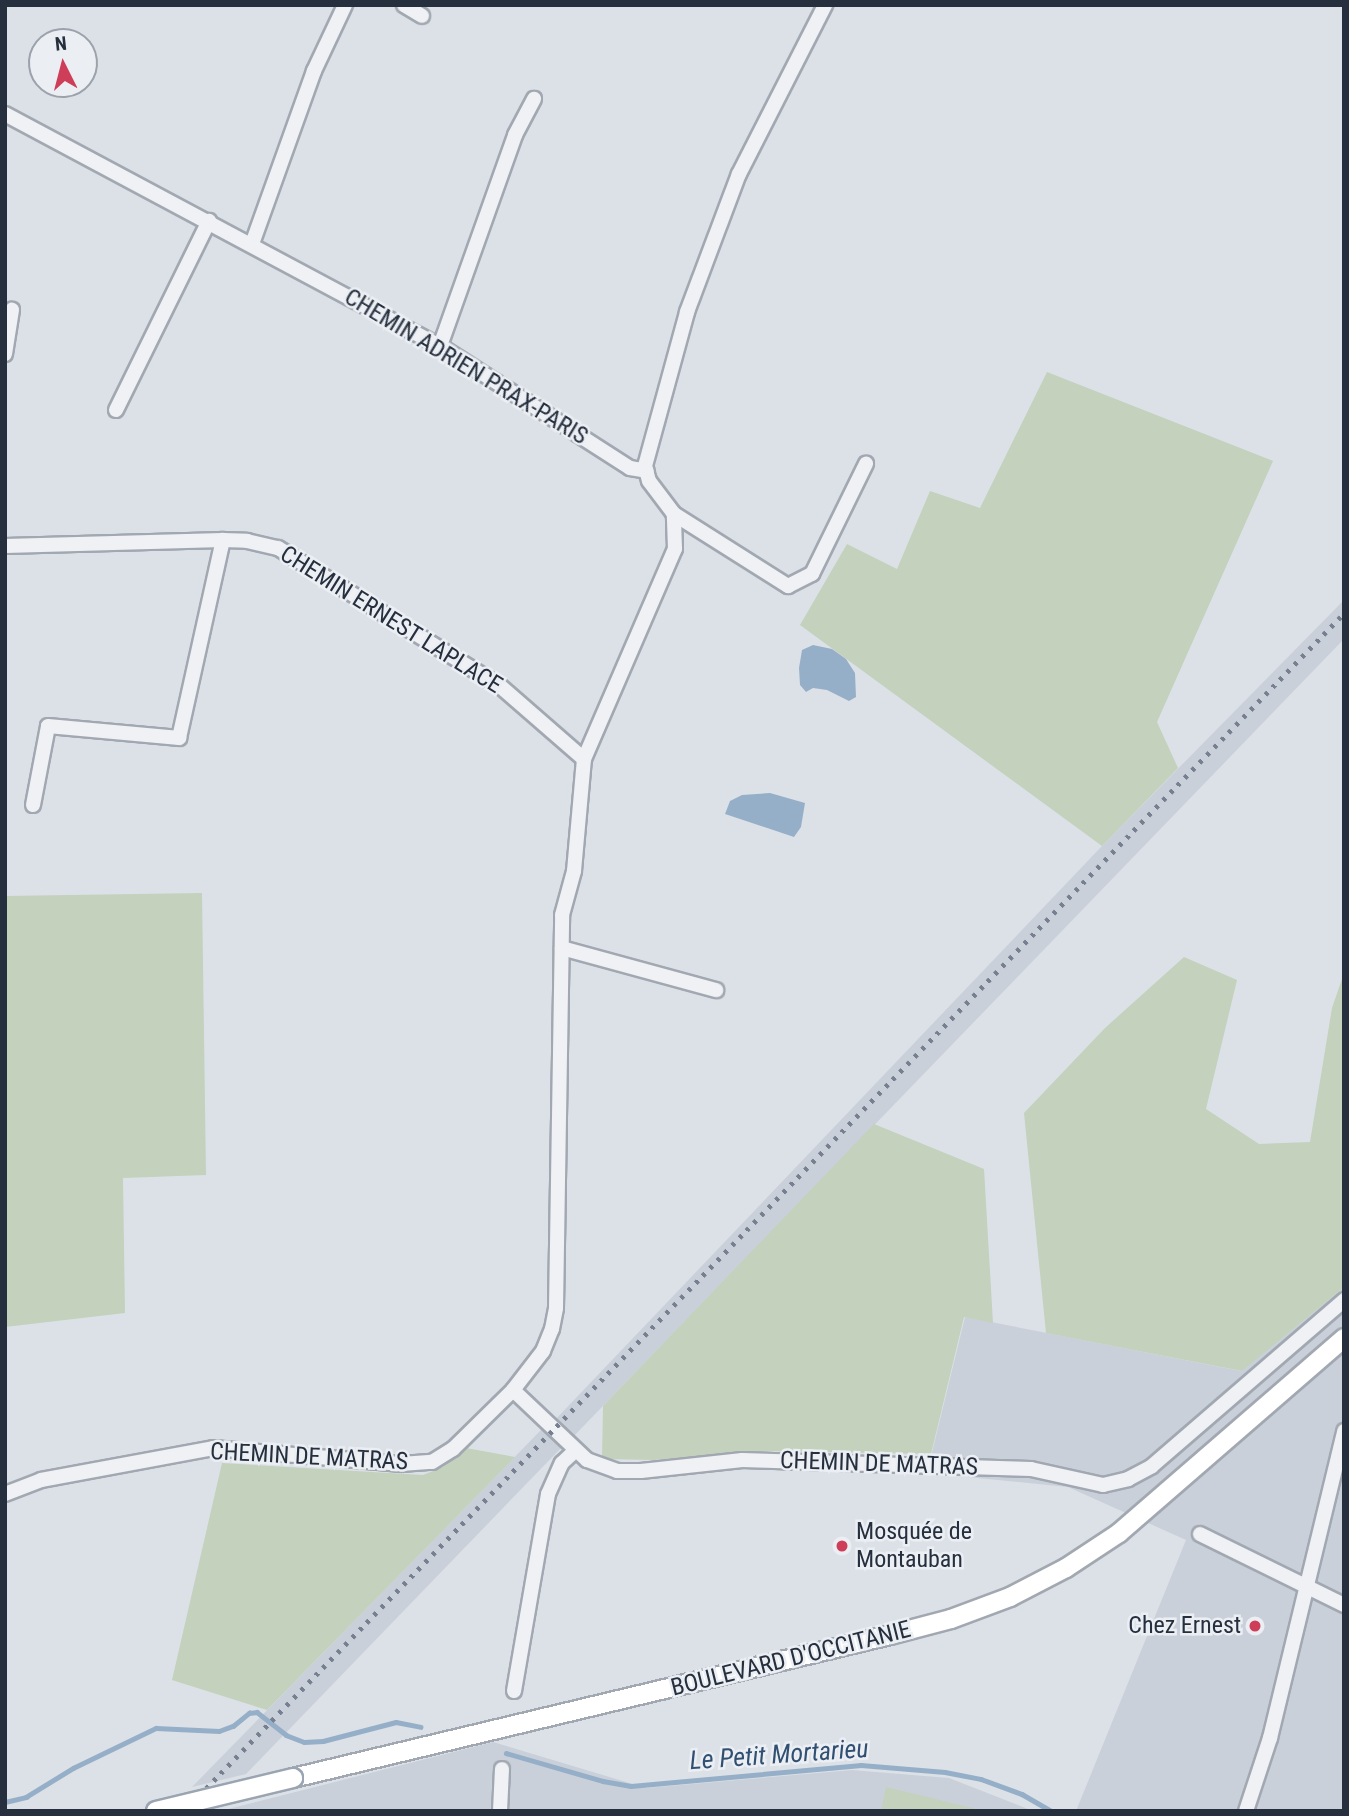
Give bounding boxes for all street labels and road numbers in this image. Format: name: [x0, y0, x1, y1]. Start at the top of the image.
street label: CHEMIN ADRIEN PRAX-PARIS: [339, 283, 593, 451]
street label: CHEMIN ERNEST LAPLACE: [275, 540, 507, 700]
street label: CHEMIN DE MATRAS: [209, 1437, 409, 1477]
street label: CHEMIN DE MATRAS: [779, 1446, 979, 1482]
street label: BOULEVARD D'OCCITANIE: [668, 1615, 914, 1703]

